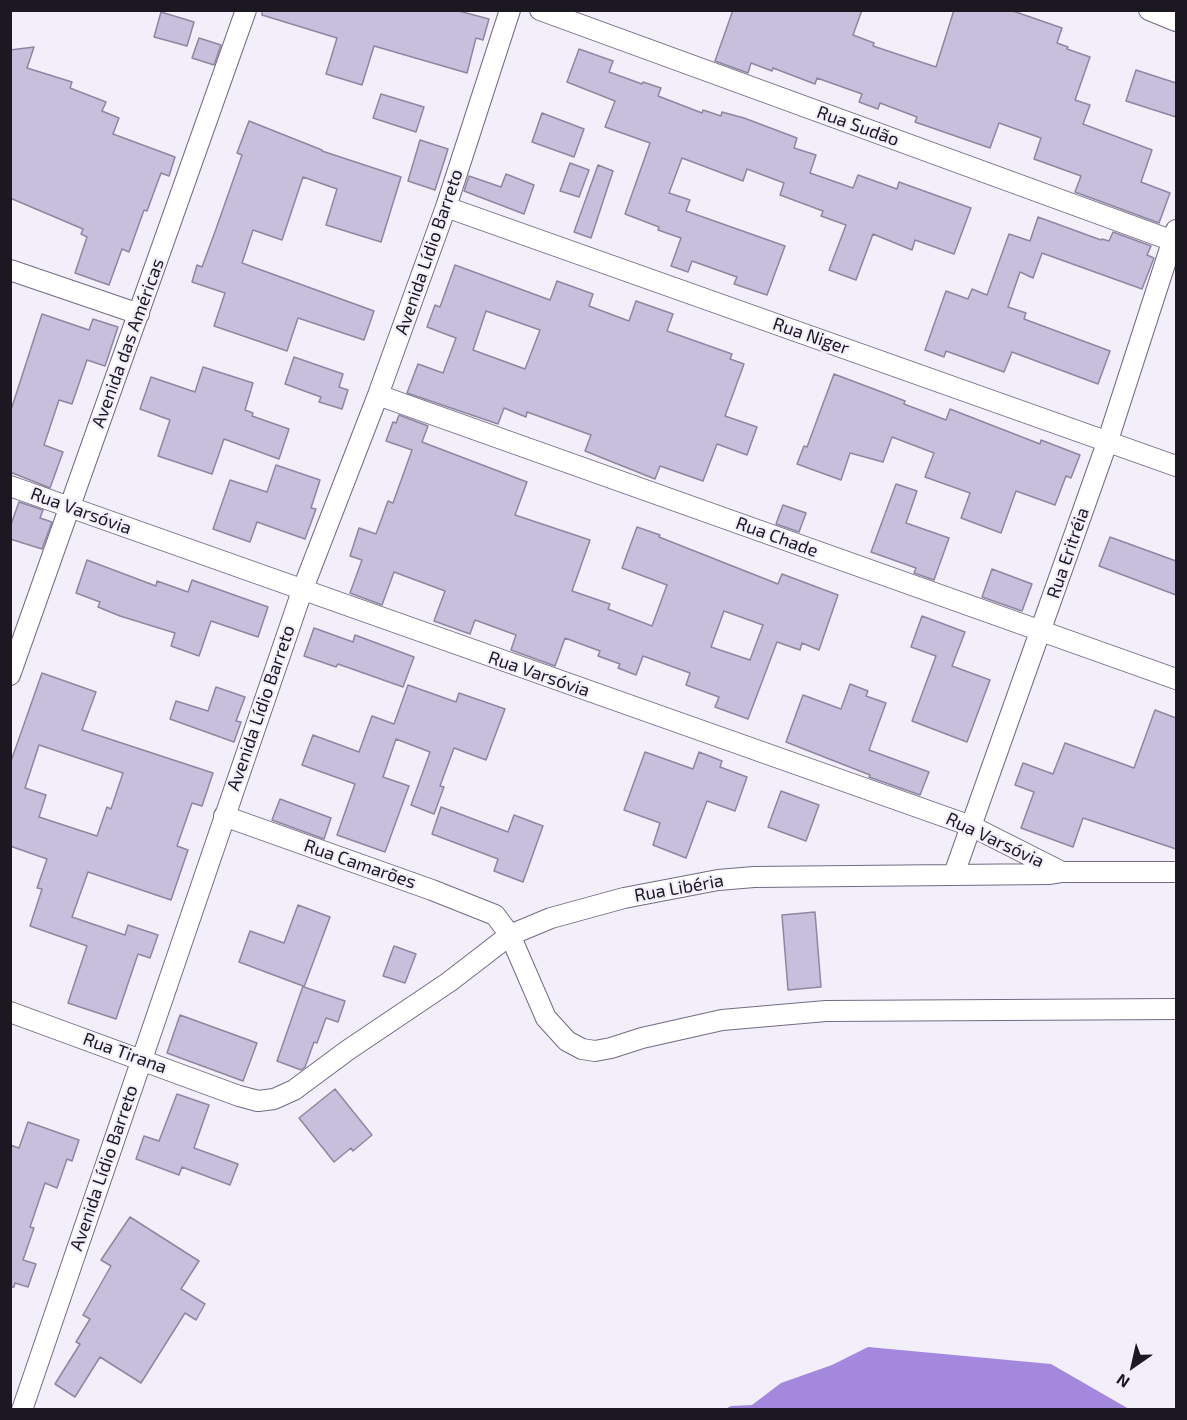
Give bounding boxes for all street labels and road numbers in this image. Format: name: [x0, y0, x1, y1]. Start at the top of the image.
street label: Rua Sudão: [814, 101, 902, 151]
street label: Avenida Lídio Barreto: [390, 166, 468, 338]
street label: Avenida das Américas: [87, 255, 169, 431]
street label: Rua Niger: [770, 313, 852, 359]
street label: Rua Varsóvia: [28, 483, 134, 539]
street label: Rua Eritréia: [1042, 505, 1094, 601]
street label: Rua Chade: [733, 512, 821, 562]
street label: Avenida Lídio Barreto: [222, 622, 300, 794]
street label: Rua Varsóvia: [485, 647, 593, 701]
street label: Rua Varsóvia: [942, 808, 1048, 872]
street label: Rua Camarões: [301, 835, 419, 893]
street label: Rua Libéria: [633, 870, 725, 906]
street label: Rua Tirana: [80, 1028, 170, 1078]
street label: Avenida Lídio Barreto: [65, 1082, 143, 1254]

